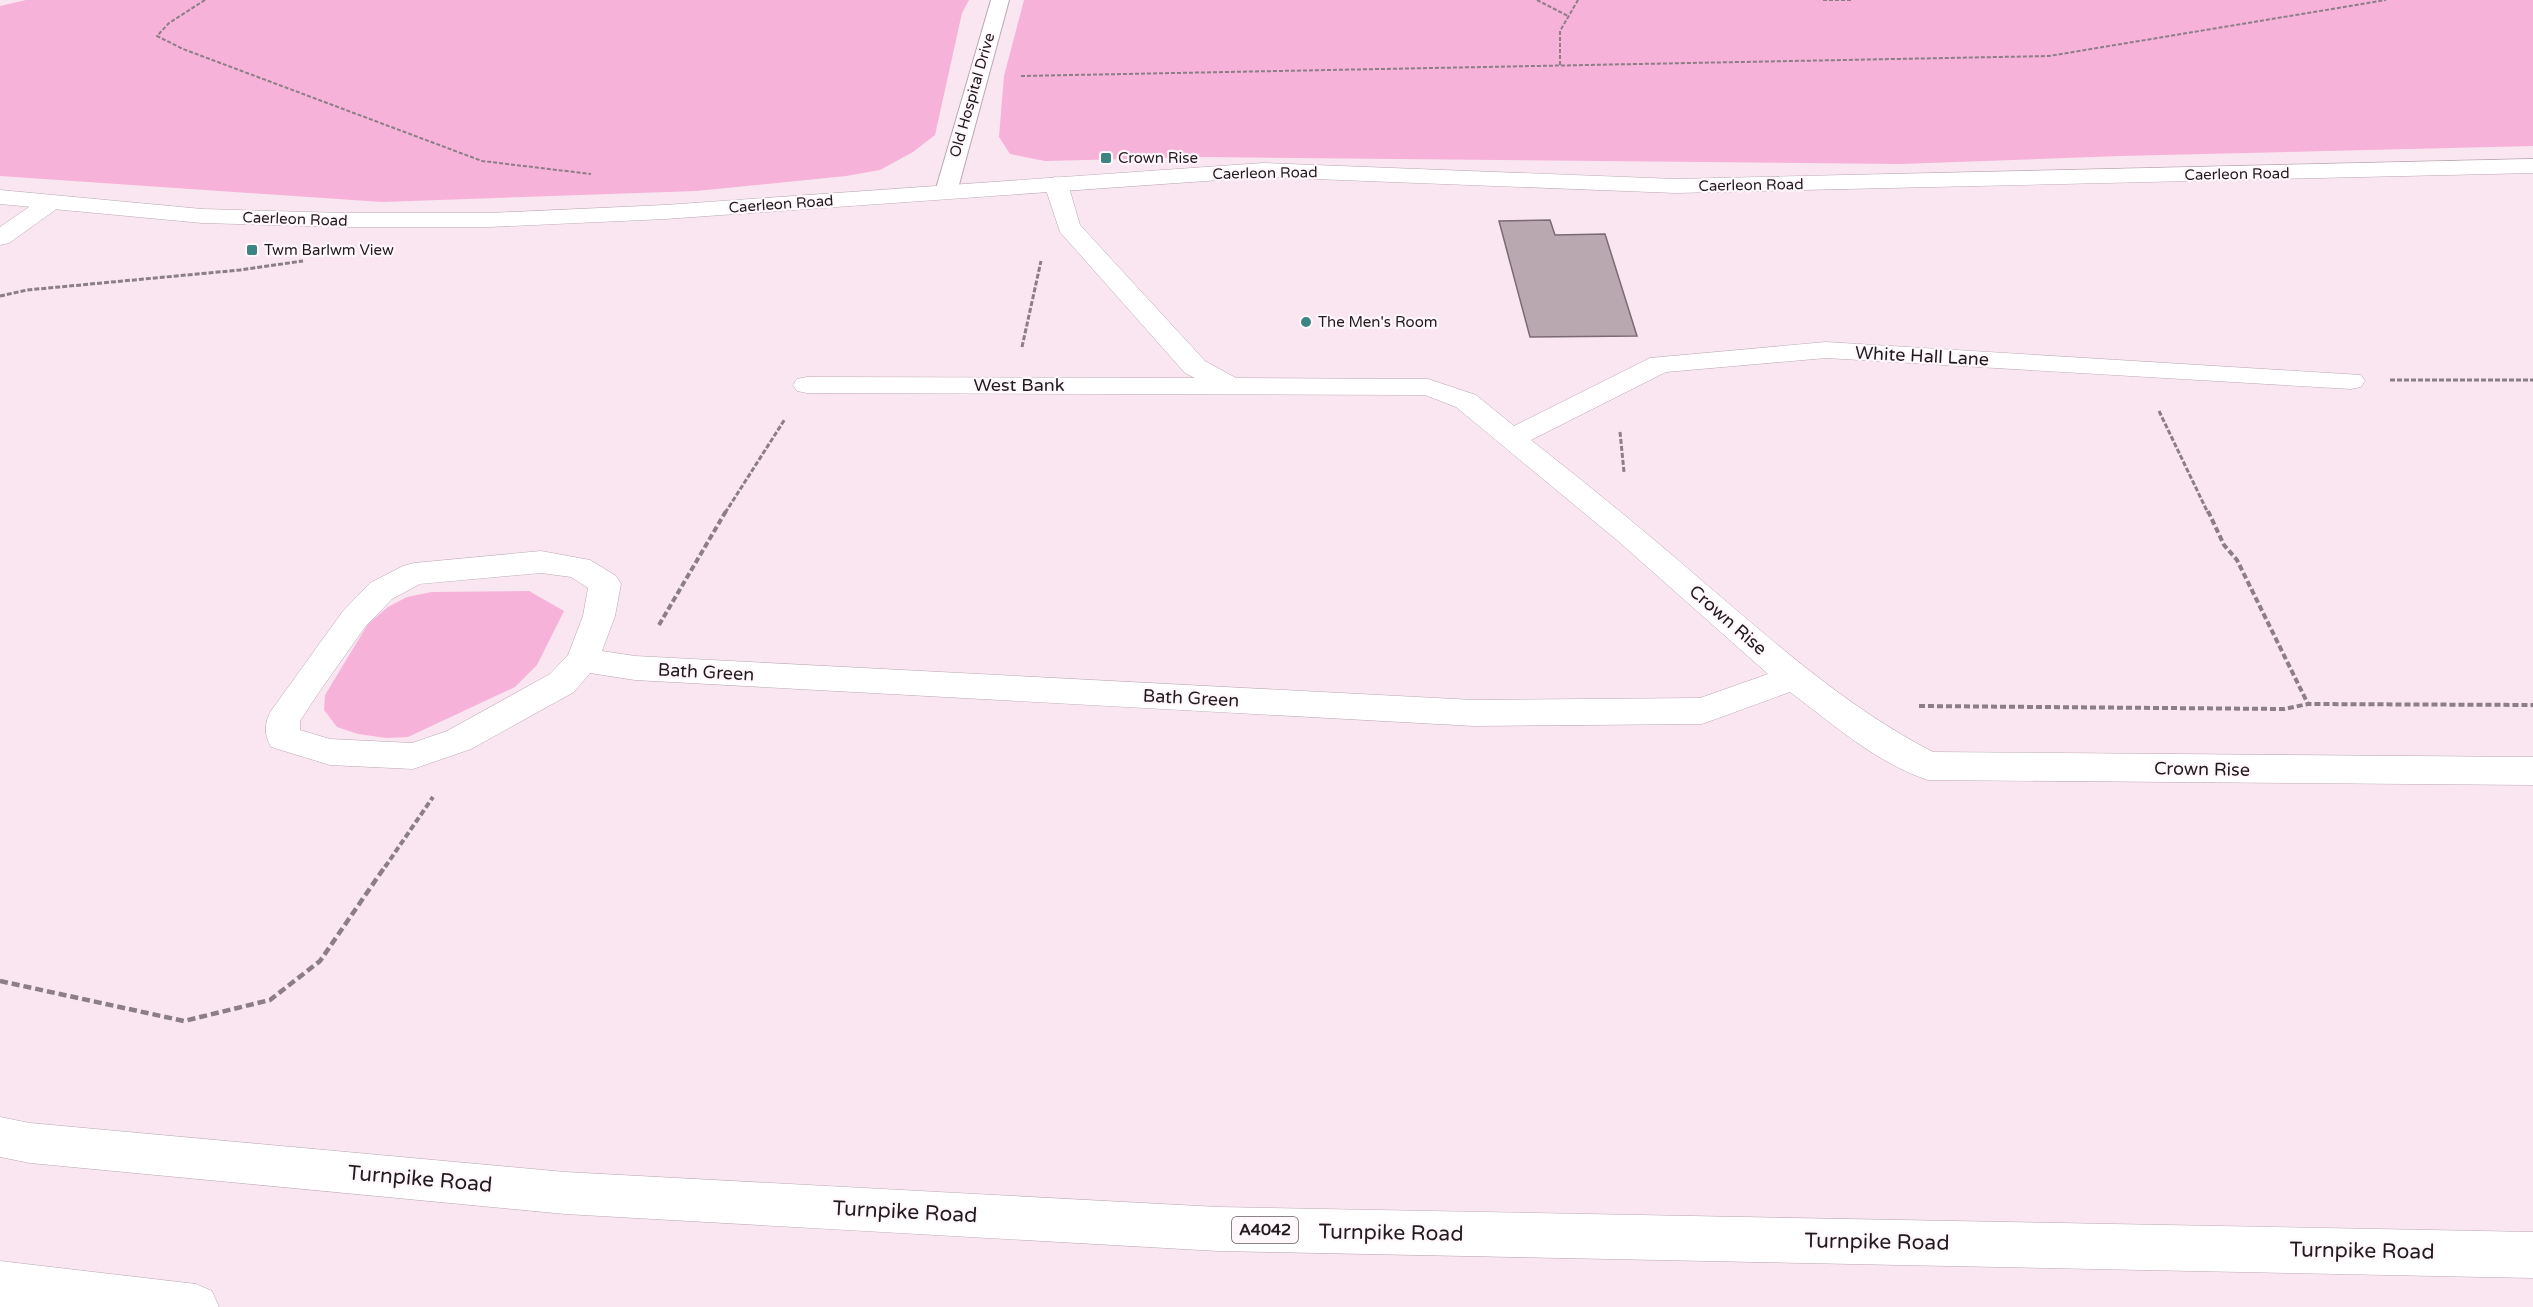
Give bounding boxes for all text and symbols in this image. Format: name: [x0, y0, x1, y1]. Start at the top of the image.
street label: Old Hospital Drive: [946, 31, 998, 159]
place label: Crown Rise: [1118, 149, 1198, 167]
marker: Crown Rise: [1099, 151, 1113, 165]
street label: Caerleon Road: [1212, 163, 1318, 183]
street label: Caerleon Road: [2184, 164, 2290, 184]
street label: Caerleon Road: [1698, 175, 1804, 195]
street label: Caerleon Road: [728, 191, 834, 217]
street label: Caerleon Road: [242, 208, 348, 230]
place label: Twm Barlwm View: [264, 241, 394, 259]
marker: Twm Barlwm View: [245, 243, 259, 257]
place label: The Men's Room: [1318, 313, 1438, 331]
marker: The Men's Room: [1299, 315, 1313, 329]
street label: White Hall Lane: [1854, 342, 1990, 370]
street label: West Bank: [973, 374, 1065, 396]
street label: Crown Rise: [1685, 580, 1771, 660]
street label: Bath Green: [657, 658, 755, 686]
street label: Bath Green: [1142, 684, 1240, 712]
street label: Crown Rise: [2154, 757, 2250, 781]
street label: Turnpike Road: [347, 1160, 493, 1198]
street label: Turnpike Road: [832, 1196, 978, 1228]
road number: A4042: [1232, 1217, 1298, 1243]
street label: Turnpike Road: [1318, 1219, 1464, 1247]
street label: Turnpike Road: [1804, 1228, 1950, 1256]
street label: Turnpike Road: [2289, 1237, 2435, 1265]

